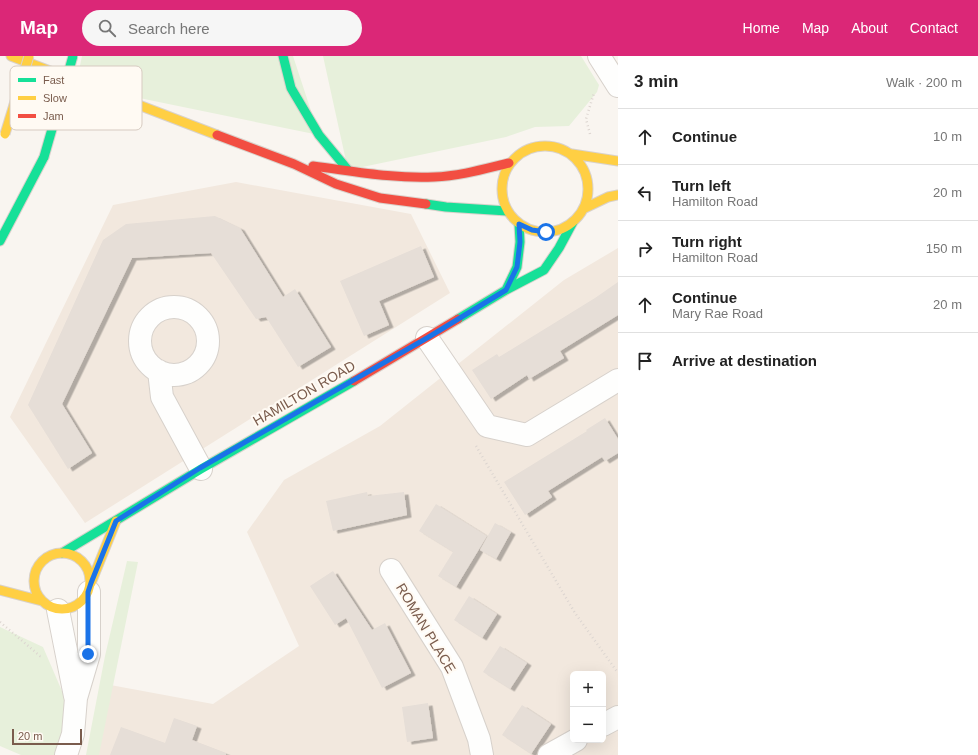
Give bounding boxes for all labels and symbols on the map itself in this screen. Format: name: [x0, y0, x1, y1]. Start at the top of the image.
legend: [10, 66, 142, 130]
text: Fast: [43, 74, 64, 86]
text: Slow: [43, 92, 67, 104]
text: Jam: [43, 110, 64, 122]
route start: [537, 223, 555, 241]
street label: HAMILTON ROAD: [250, 357, 358, 429]
street label: ROMAN PLACE: [393, 580, 459, 676]
route end: [79, 645, 97, 663]
scale bar: [12, 727, 82, 746]

